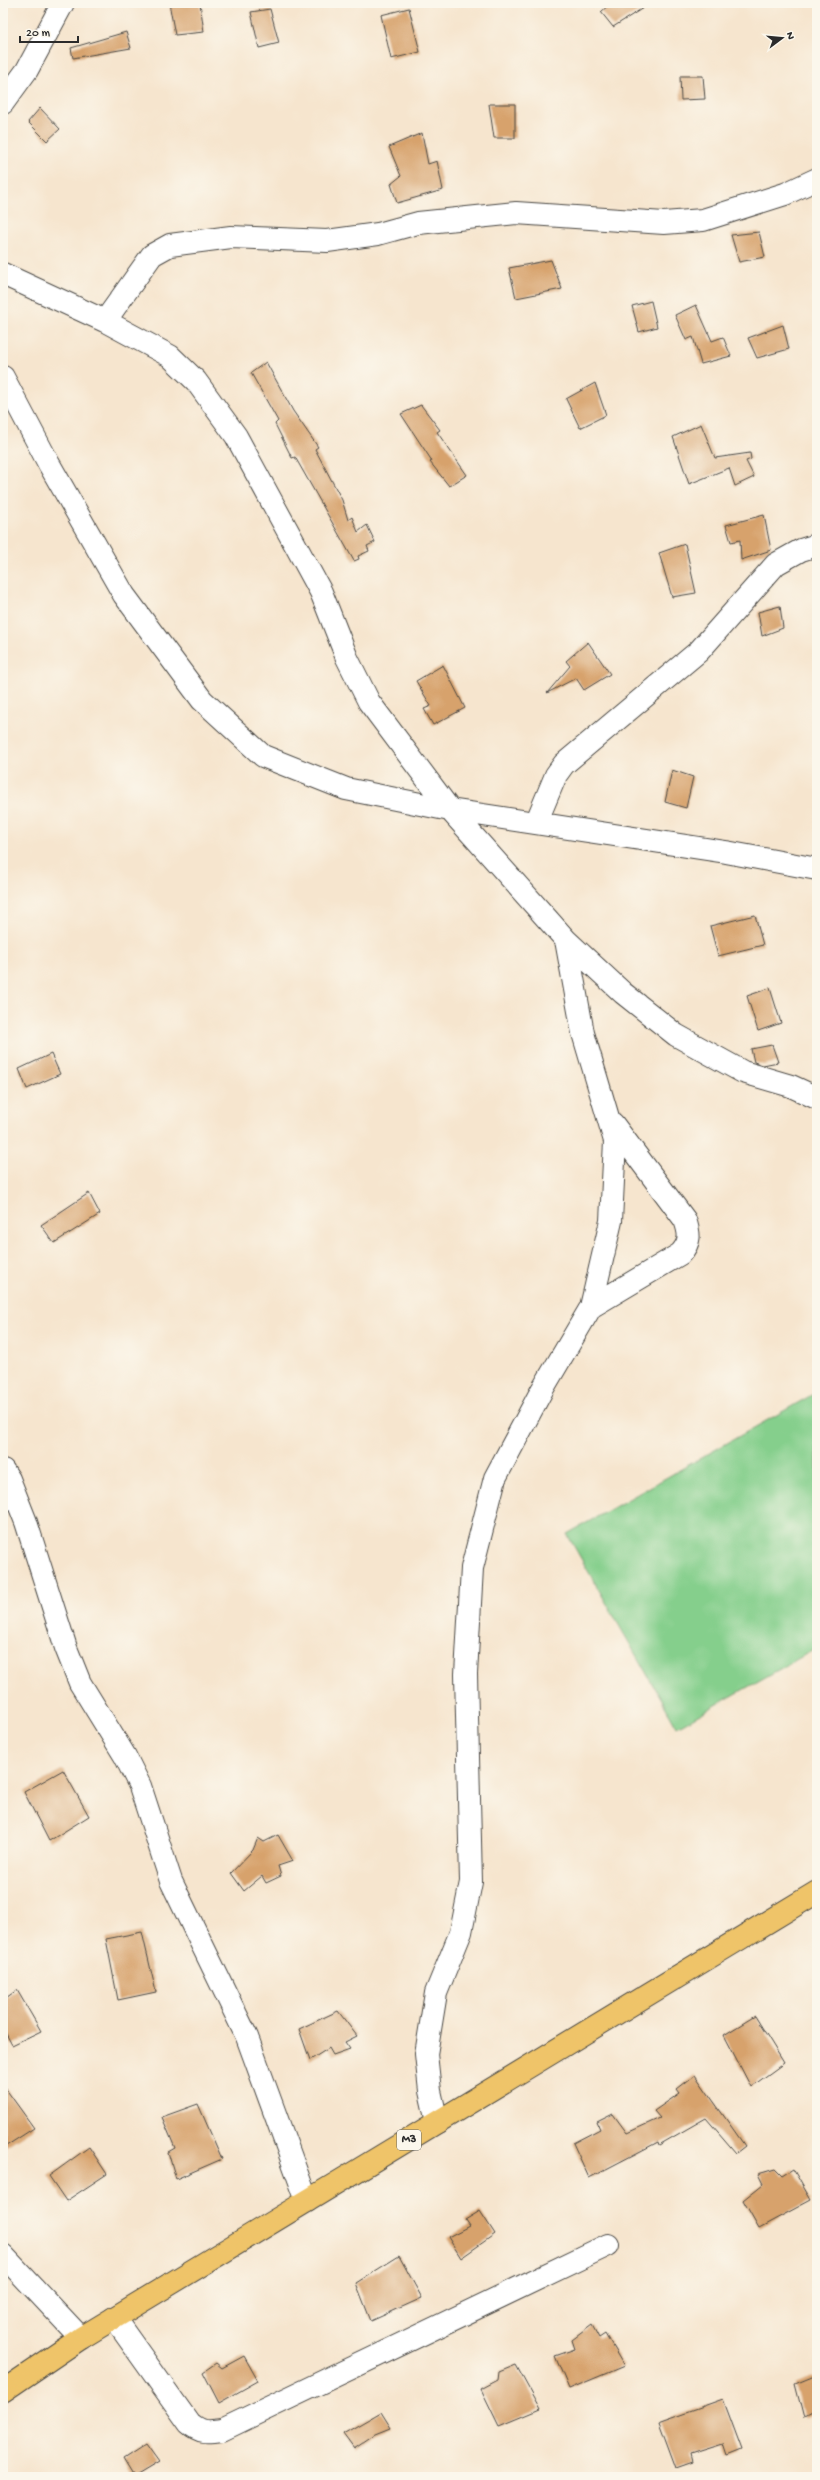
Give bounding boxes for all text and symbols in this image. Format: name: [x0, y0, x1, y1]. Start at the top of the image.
scale bar: [20, 18, 78, 44]
north arrow: [762, 18, 802, 58]
text: 20 m: [26, 27, 51, 41]
text: N: [783, 31, 796, 41]
road number: M3: [397, 2130, 421, 2150]

